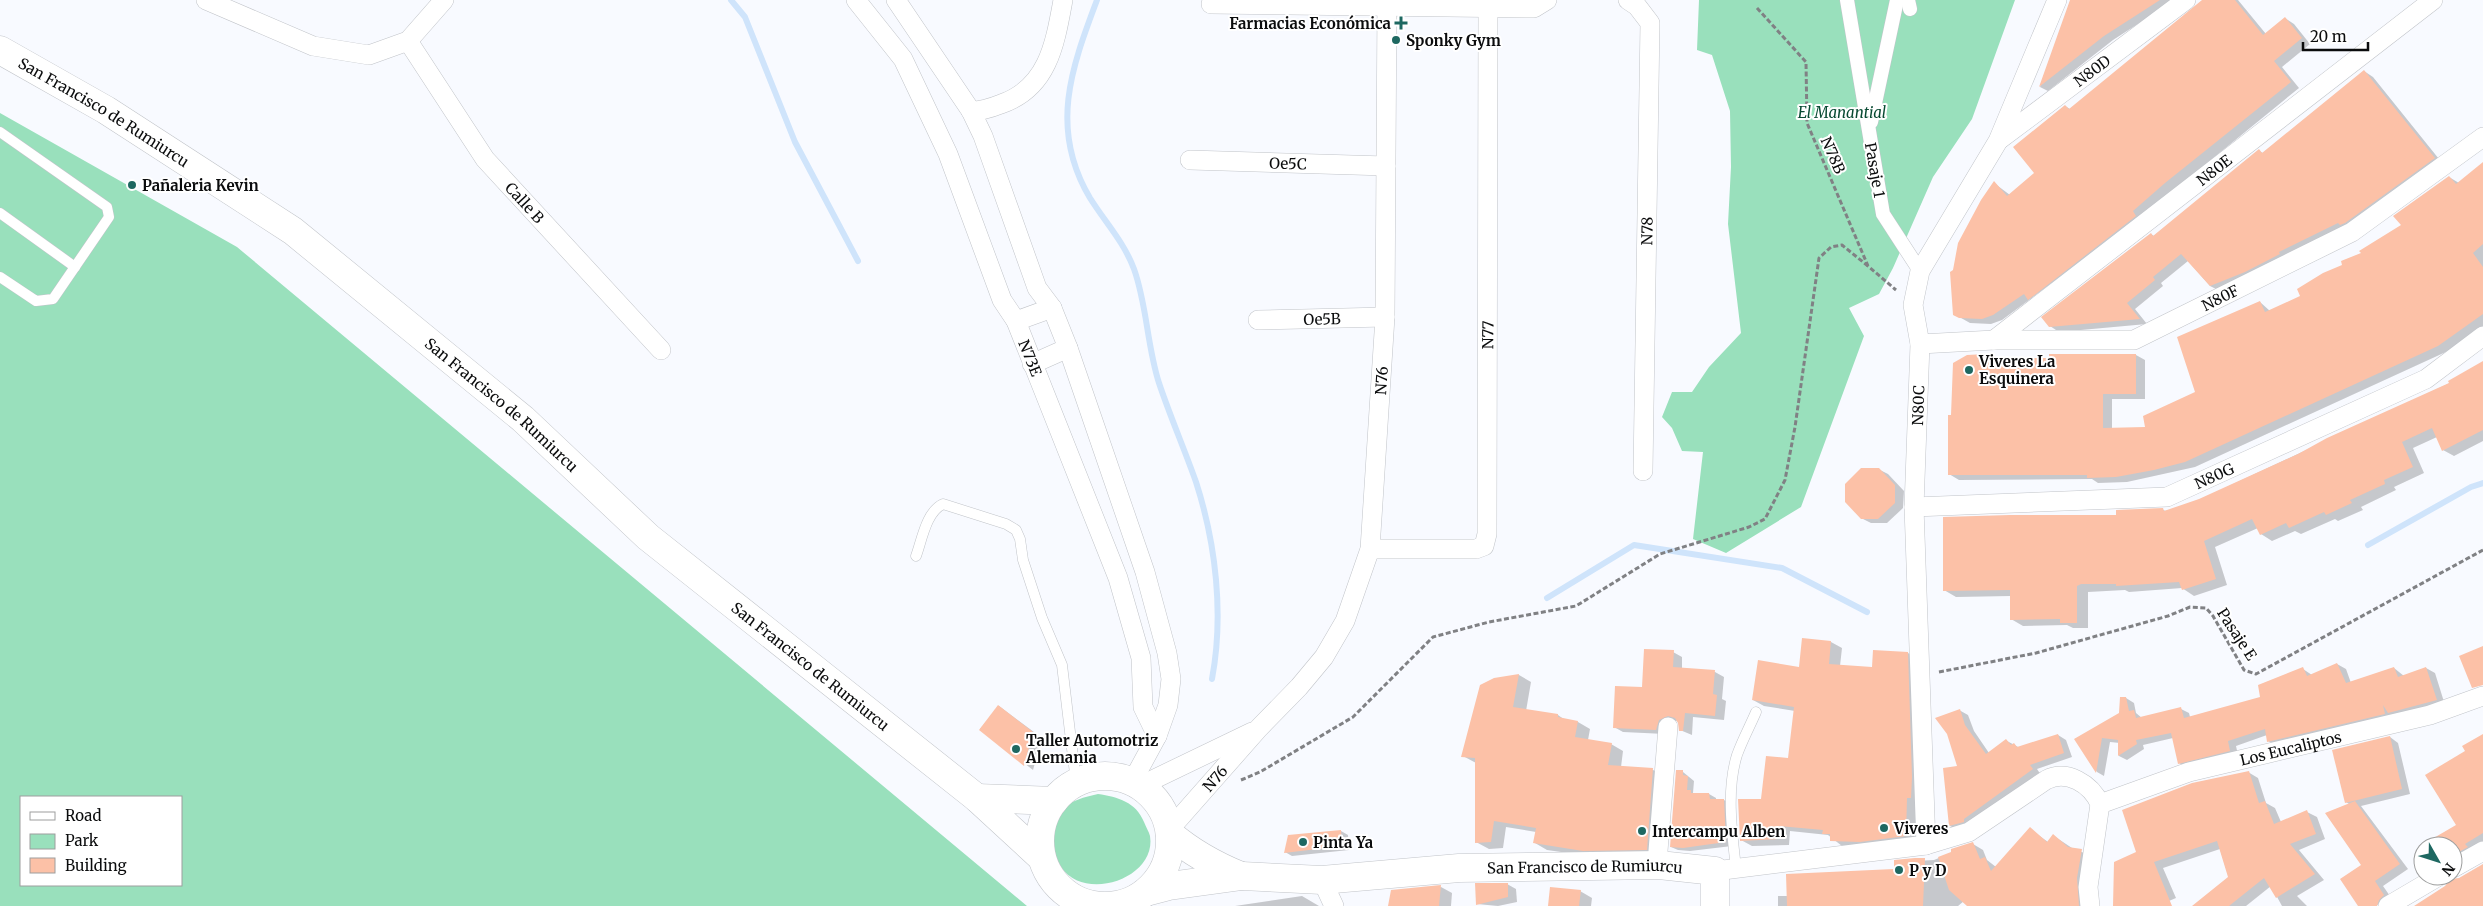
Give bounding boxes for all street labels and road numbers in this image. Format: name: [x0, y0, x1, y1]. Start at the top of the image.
street label: N80D: [2070, 51, 2114, 90]
street label: San Francisco de Rumiurcu: [15, 53, 193, 171]
street label: N78B: [1816, 134, 1850, 176]
street label: Pasaje 1: [1861, 141, 1889, 199]
street label: N80E: [2192, 150, 2235, 189]
street label: Oe5C: [1269, 153, 1307, 173]
street label: Calle B: [502, 178, 549, 227]
street label: N78: [1637, 216, 1657, 246]
street label: N80F: [2198, 280, 2242, 315]
street label: Oe5B: [1303, 309, 1341, 328]
street label: N77: [1478, 320, 1497, 349]
street label: San Francisco de Rumiurcu: [421, 333, 582, 476]
street label: N73E: [1015, 337, 1047, 379]
street label: N76: [1370, 366, 1391, 395]
street label: N80C: [1908, 385, 1928, 426]
street label: N80G: [2191, 458, 2237, 493]
street label: San Francisco de Rumiurcu: [728, 598, 893, 734]
street label: Pasaje E: [2213, 604, 2261, 664]
street label: Los Eucaliptos: [2238, 727, 2343, 769]
street label: N76: [1198, 761, 1231, 795]
street label: San Francisco de Rumiurcu: [1487, 855, 1684, 877]

